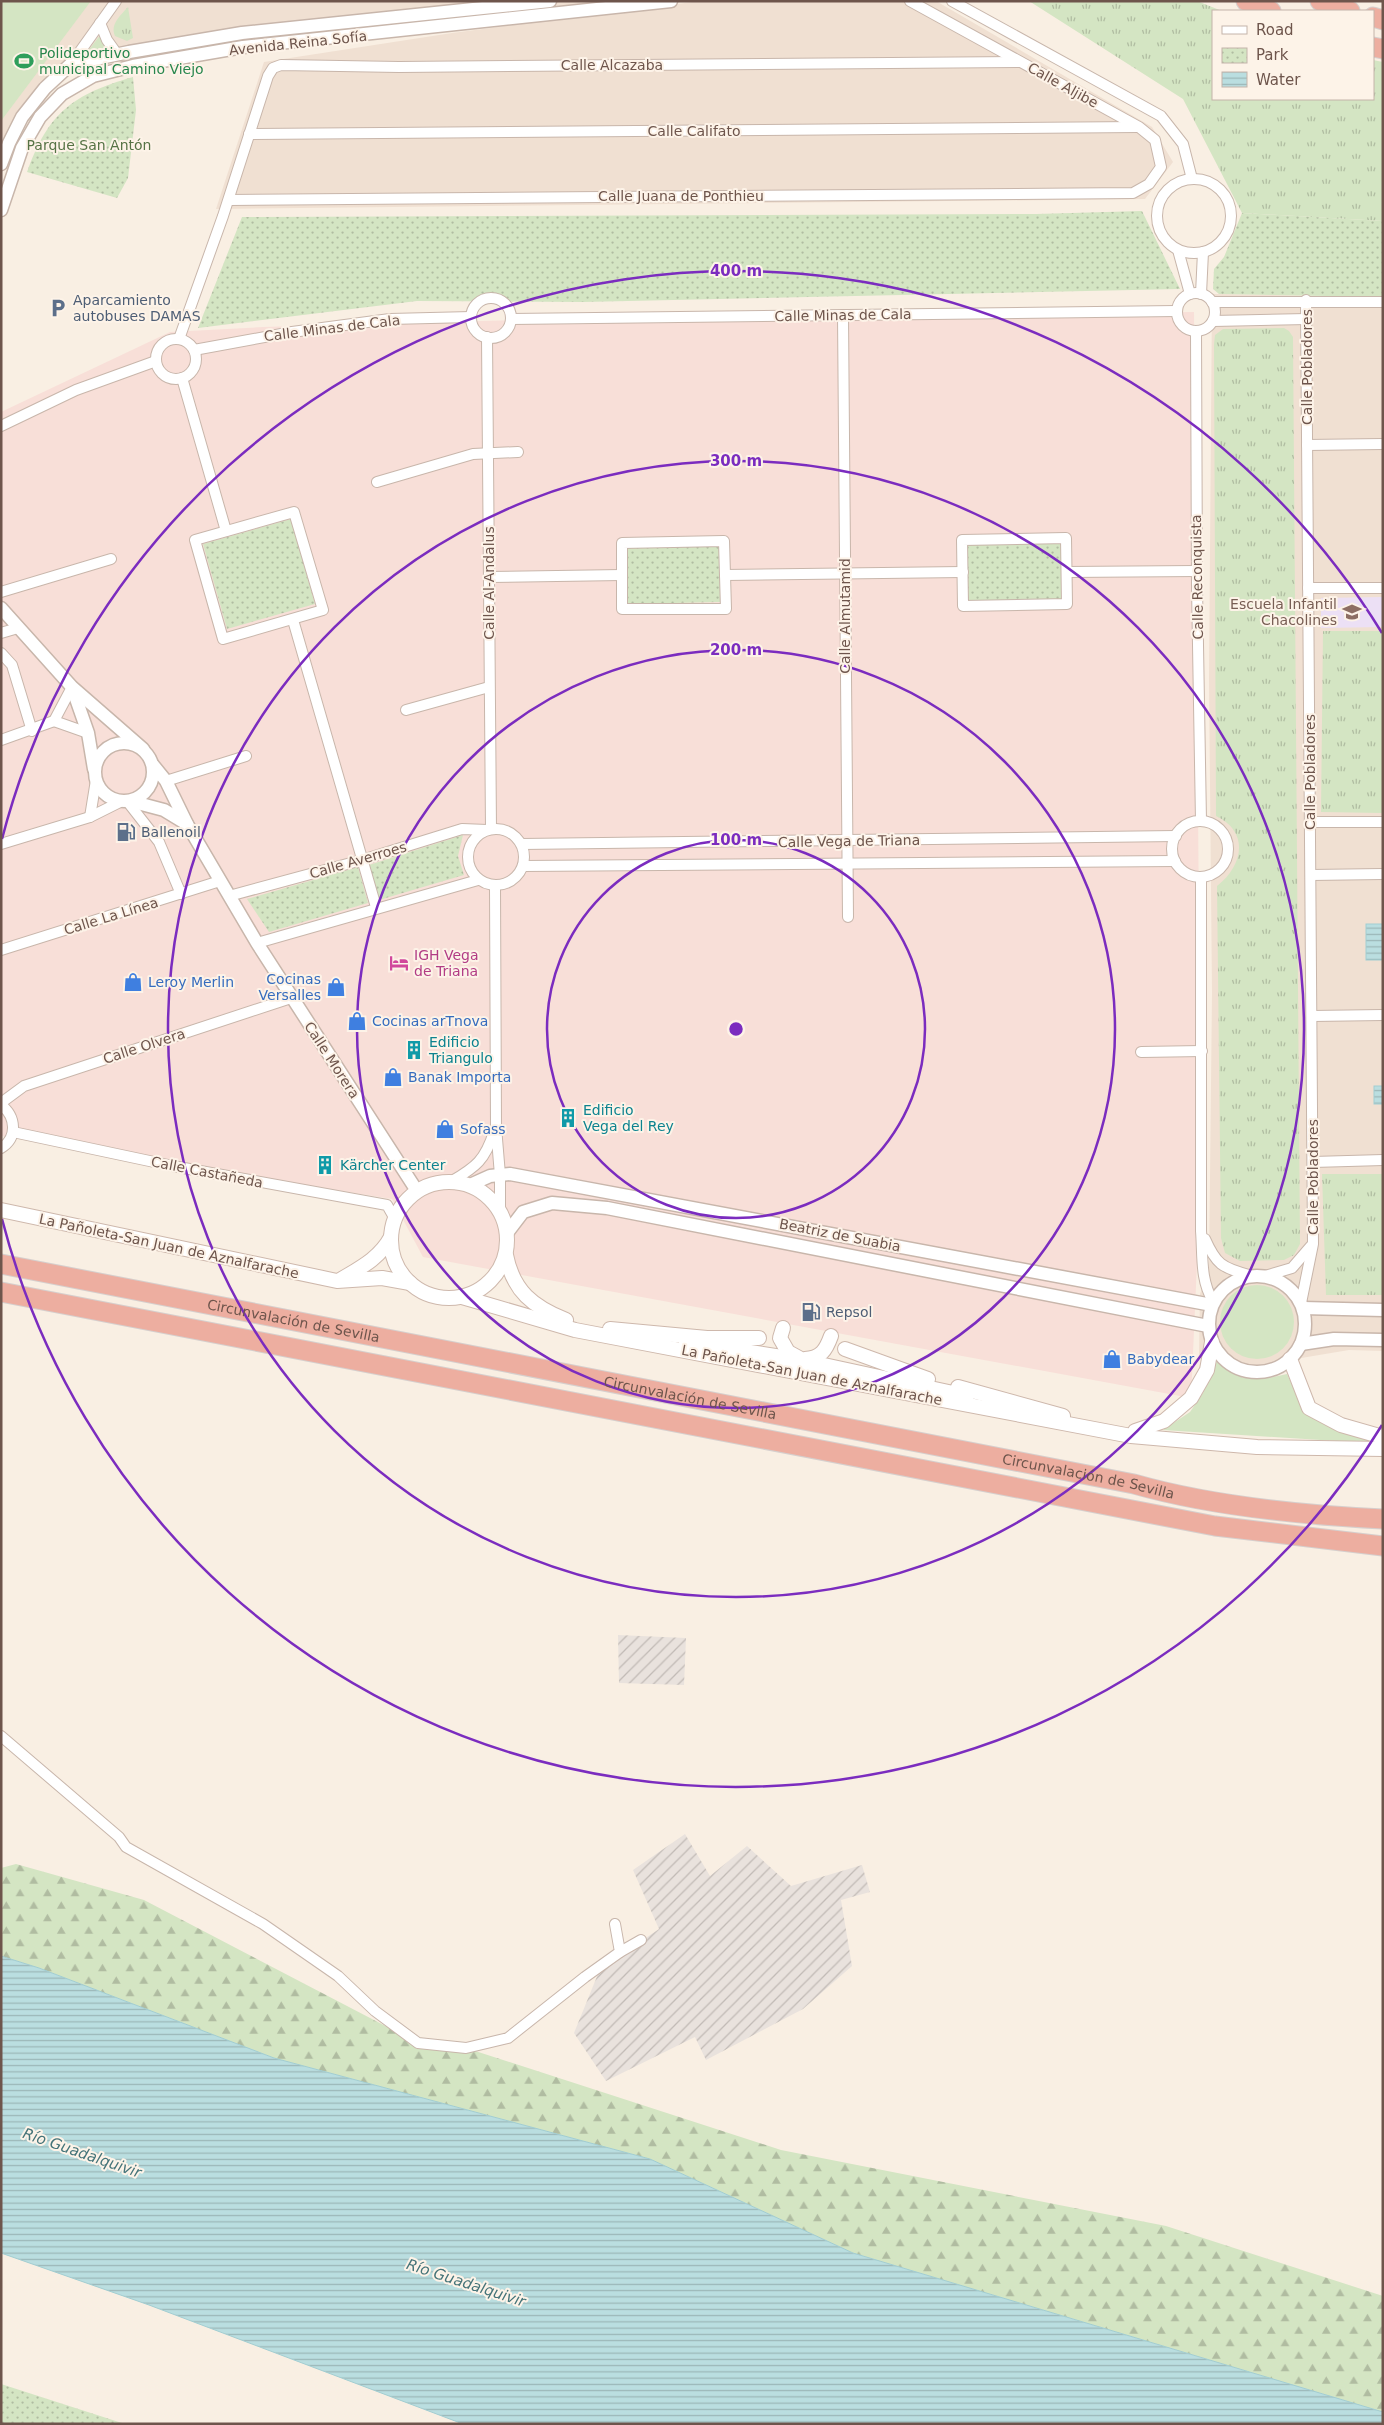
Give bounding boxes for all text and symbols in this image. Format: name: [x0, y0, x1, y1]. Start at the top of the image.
legend: [1212, 10, 1374, 100]
text: Road: [1256, 21, 1294, 39]
street label: Avenida Reina Sofía: [228, 28, 368, 58]
place label: Polideportivo municipal Camino Viejo: [39, 45, 204, 77]
text: Park: [1256, 46, 1289, 64]
sports icon: Polideportivo municipal Camino Viejo: [13, 50, 35, 72]
street label: Calle Alcazaba: [561, 57, 663, 73]
street label: Calle Aljibe: [1025, 59, 1101, 111]
text: Water: [1256, 71, 1301, 89]
street label: Calle Califato: [648, 123, 740, 139]
park label: Parque San Antón: [27, 137, 151, 153]
street label: Calle Juana de Ponthieu: [598, 188, 764, 204]
text: 400 m: [710, 262, 762, 280]
place label: Aparcamiento autobuses DAMAS: [73, 292, 201, 324]
parking icon: Aparcamiento autobuses DAMAS: [47, 297, 69, 319]
street label: Calle Minas de Cala: [774, 306, 912, 324]
street label: Calle Pobladores: [1299, 309, 1315, 425]
street label: Calle Minas de Cala: [263, 312, 401, 344]
text: 300 m: [710, 452, 762, 470]
street label: Calle Reconquista: [1188, 514, 1206, 640]
street label: Calle Al-Andalus: [481, 526, 497, 640]
street label: Calle Almutamid: [837, 558, 853, 674]
place label: Escuela Infantil Chacolines: [1230, 596, 1337, 628]
school or university icon: Escuela Infantil Chacolines: [1341, 601, 1363, 623]
text: 200 m: [710, 641, 762, 659]
street label: Calle Pobladores: [1302, 714, 1318, 830]
fuel station icon: Ballenoil: [115, 821, 137, 843]
place label: Ballenoil: [141, 824, 201, 840]
text: 100 m: [710, 831, 762, 849]
street label: Calle Vega de Triana: [778, 832, 920, 850]
street label: Calle Averroes: [308, 838, 408, 882]
street label: Calle La Línea: [62, 894, 160, 938]
place label: IGH Vega de Triana: [414, 947, 479, 979]
hotel icon: IGH Vega de Triana: [388, 952, 410, 974]
shop icon: Leroy Merlin: [122, 971, 144, 993]
place label: Cocinas Versalles: [259, 971, 321, 1003]
place label: Leroy Merlin: [148, 974, 234, 990]
shop icon: Cocinas Versalles: [325, 976, 347, 998]
shop icon: Cocinas arTnova: [346, 1010, 368, 1032]
place label: Cocinas arTnova: [372, 1013, 488, 1029]
street label: Calle Morera: [301, 1019, 363, 1101]
centre of rings: [727, 1020, 745, 1038]
street label: Calle Olvera: [101, 1025, 187, 1067]
place label: Edificio Triangulo: [428, 1034, 493, 1066]
building icon: Edificio Triangulo: [403, 1039, 425, 1061]
shop icon: Banak Importa: [382, 1066, 404, 1088]
place label: Banak Importa: [408, 1069, 511, 1085]
place label: Edificio Vega del Rey: [583, 1102, 674, 1134]
building icon: Edificio Vega del Rey: [557, 1107, 579, 1129]
shop icon: Sofass: [434, 1118, 456, 1140]
street label: Calle Pobladores: [1305, 1119, 1321, 1235]
place label: Sofass: [460, 1121, 506, 1137]
street label: Calle Castañeda: [150, 1153, 264, 1191]
building icon: Kärcher Center: [314, 1154, 336, 1176]
place label: Kärcher Center: [340, 1157, 446, 1173]
street label: La Pañoleta-San Juan de Aznalfarache: [38, 1211, 300, 1281]
street label: Beatriz de Suabia: [778, 1215, 902, 1255]
street label: Circunvalación de Sevilla: [206, 1296, 381, 1345]
fuel station icon: Repsol: [800, 1301, 822, 1323]
place label: Repsol: [826, 1304, 872, 1320]
street label: La Pañoleta-San Juan de Aznalfarache: [680, 1342, 944, 1408]
shop icon: Babydear: [1101, 1348, 1123, 1370]
place label: Babydear: [1127, 1351, 1194, 1367]
street label: Circunvalación de Sevilla: [602, 1373, 778, 1422]
street label: Circunvalación de Sevilla: [1001, 1451, 1176, 1502]
water label: Río Guadalquivir: [20, 2124, 144, 2182]
water label: Río Guadalquivir: [404, 2255, 529, 2311]

